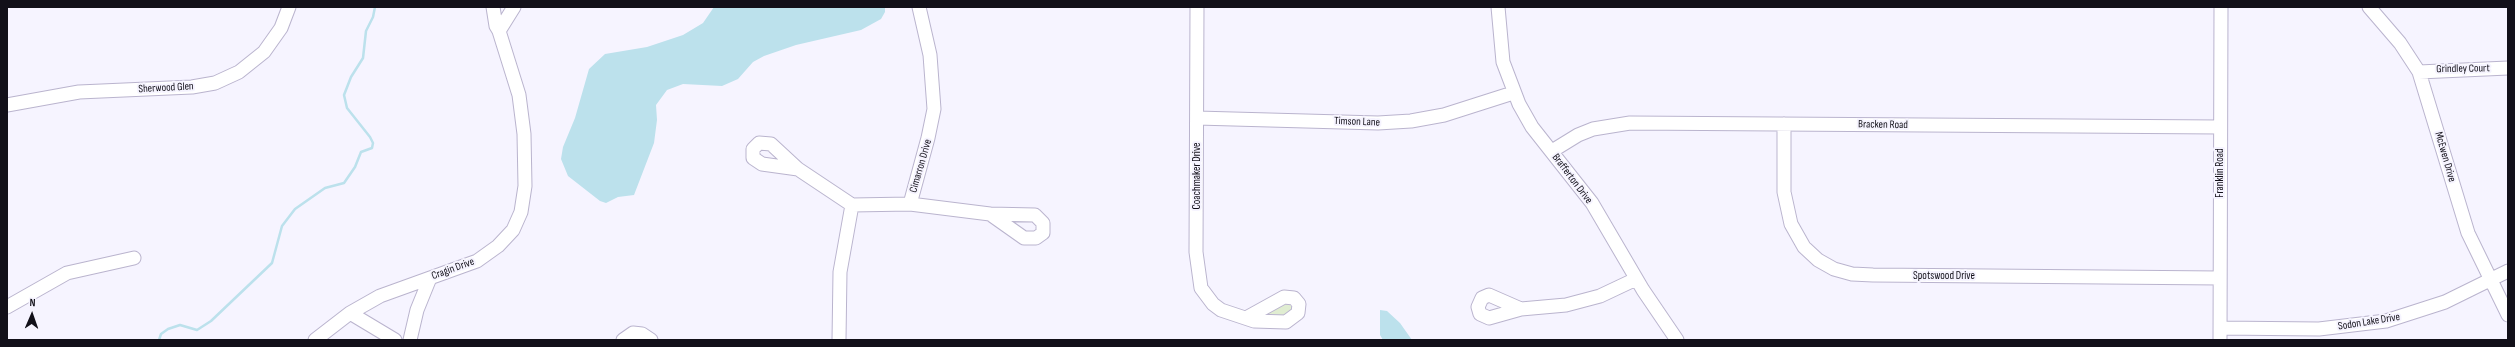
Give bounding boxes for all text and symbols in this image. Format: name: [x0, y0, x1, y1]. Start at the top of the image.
street label: Grindley Court: [2436, 62, 2490, 76]
street label: Sherwood Glen: [138, 80, 194, 96]
street label: Timson Lane: [1334, 115, 1380, 129]
street label: Bracken Road: [1858, 118, 1908, 132]
street label: McEwen Drive: [2432, 130, 2458, 184]
street label: Cimarron Drive: [907, 138, 935, 194]
street label: Coachmaker Drive: [1190, 143, 1204, 209]
street label: Franklin Road: [2213, 148, 2227, 198]
street label: Brafferton Drive: [1549, 151, 1595, 207]
street label: Cragin Drive: [430, 255, 476, 283]
street label: Spotswood Drive: [1913, 269, 1975, 283]
north arrow: [12, 295, 52, 335]
text: N: [29, 296, 36, 309]
street label: Sodon Lake Drive: [2337, 311, 2401, 333]

